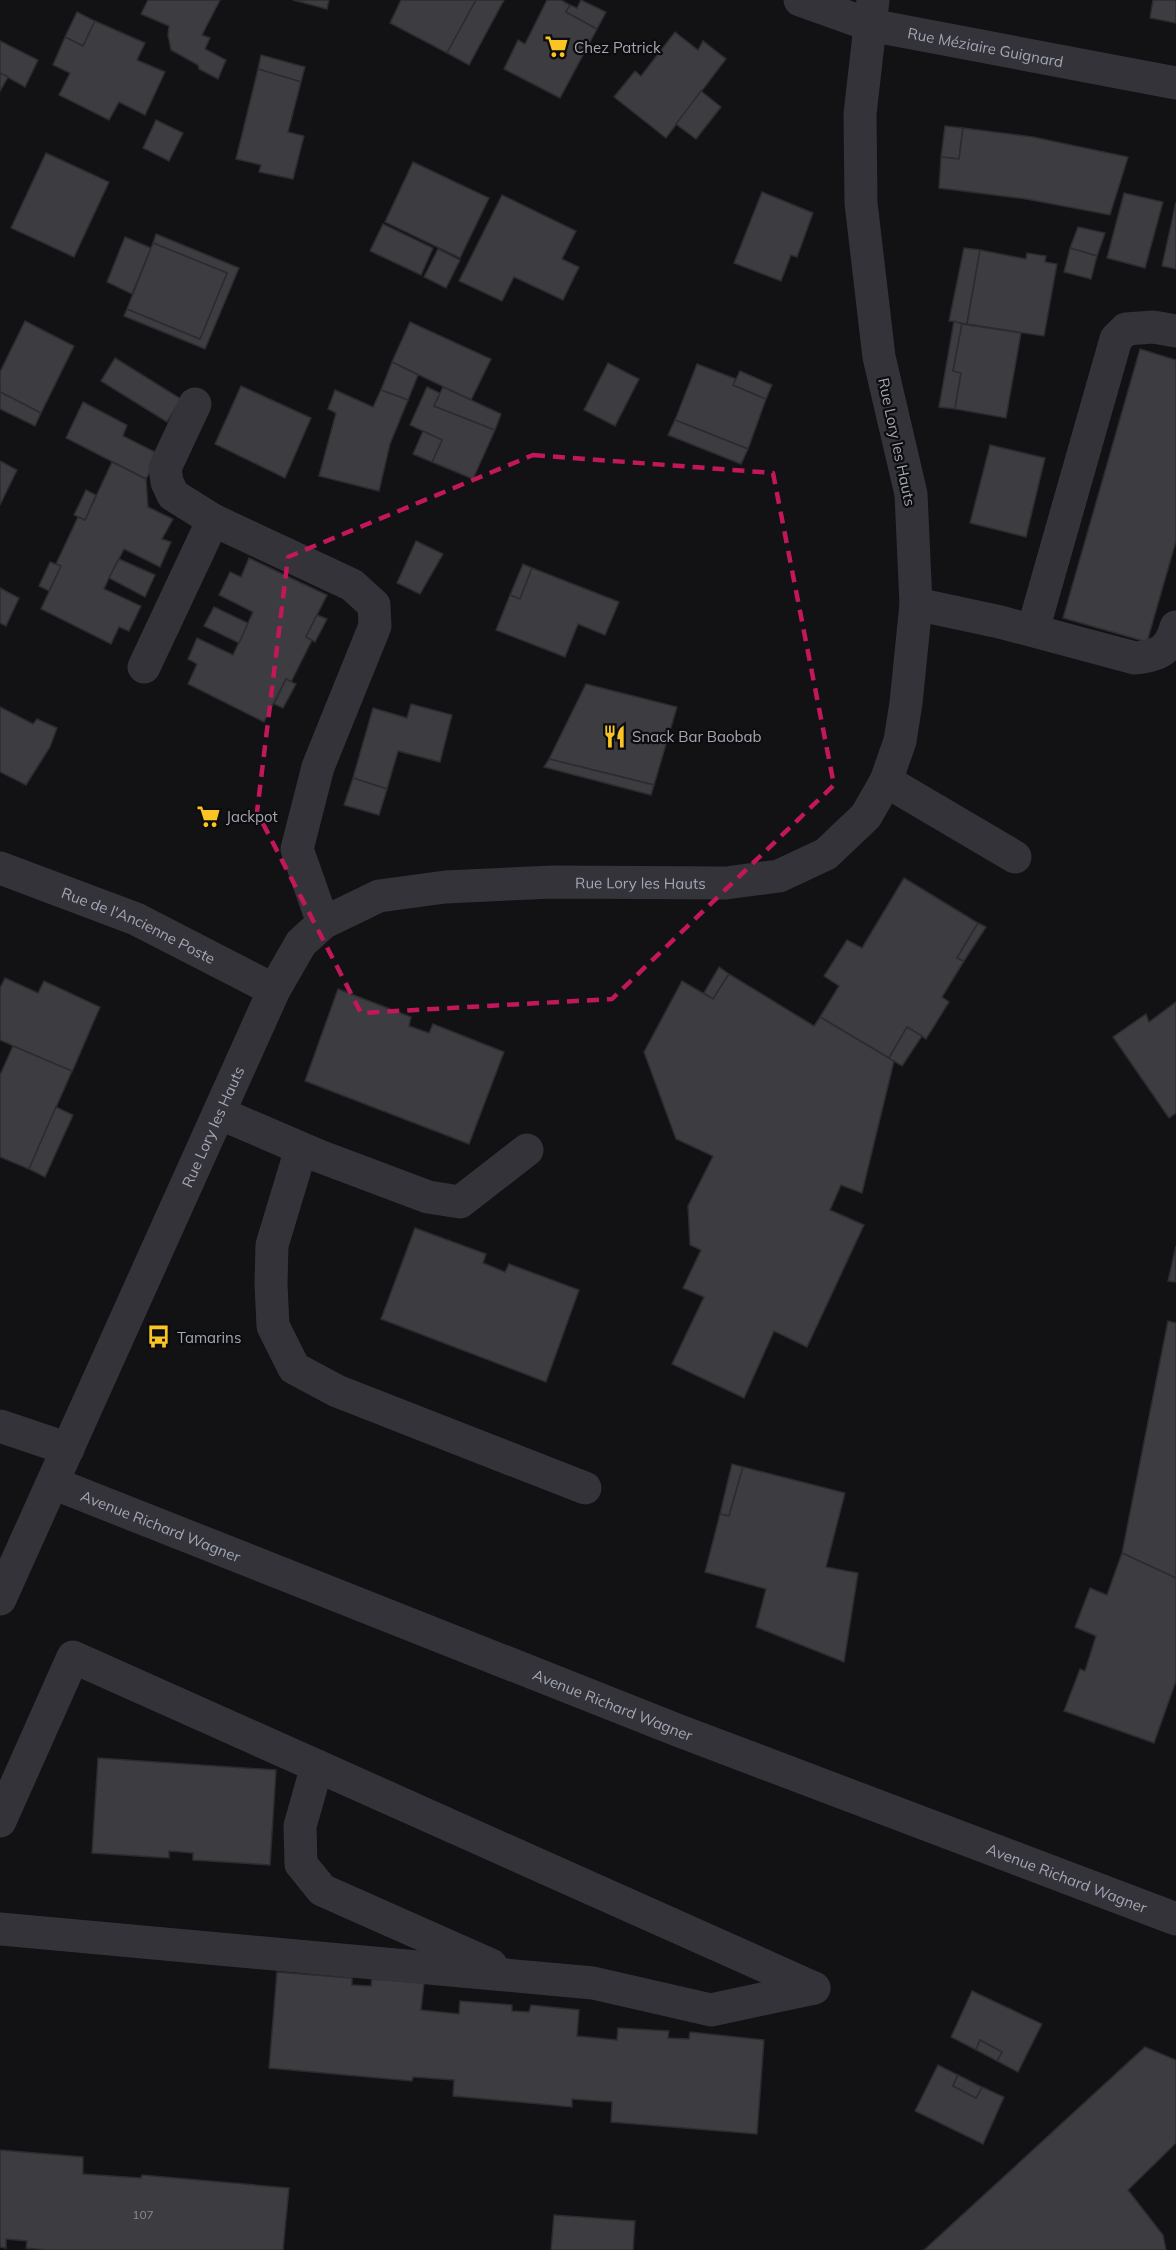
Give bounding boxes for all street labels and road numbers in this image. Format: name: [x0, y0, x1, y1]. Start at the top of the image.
street label: Rue Méziaire Guignard: [906, 23, 1065, 71]
street label: Rue Lory les Hauts: [874, 376, 920, 508]
street label: Rue Lory les Hauts: [575, 873, 706, 892]
street label: Rue de l'Ancienne Poste: [59, 883, 219, 968]
street label: Rue Lory les Hauts: [177, 1063, 248, 1190]
street label: Avenue Richard Wagner: [78, 1486, 244, 1566]
street label: Avenue Richard Wagner: [530, 1664, 696, 1745]
street label: Avenue Richard Wagner: [984, 1839, 1150, 1917]

